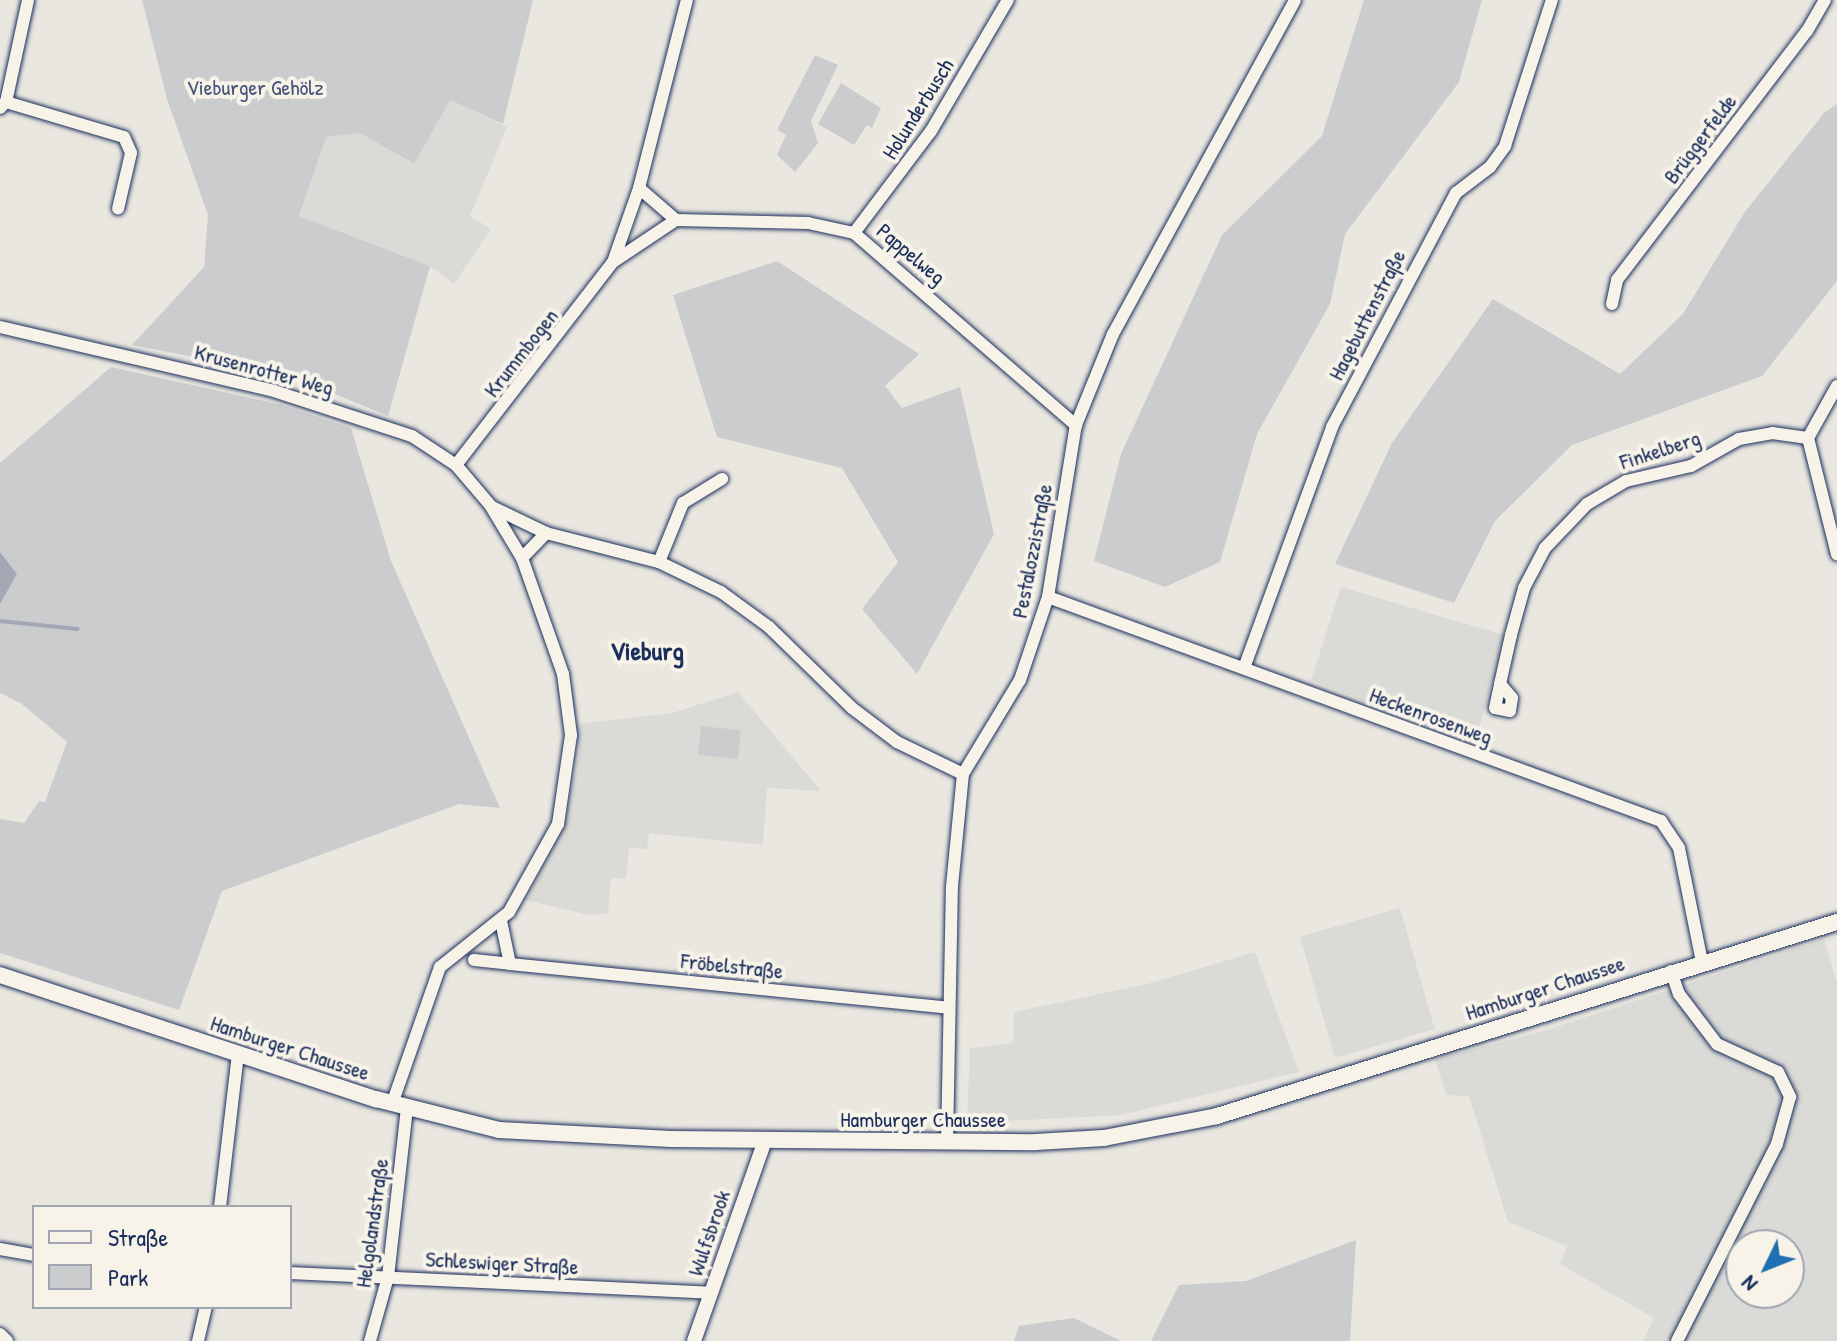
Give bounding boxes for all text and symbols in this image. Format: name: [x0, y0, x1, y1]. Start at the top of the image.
street label: Holunderbusch: [877, 54, 959, 164]
park label: Vieburger Gehölz: [186, 75, 324, 101]
street label: Brüggerfelde: [1658, 89, 1742, 189]
street label: Pappelweg: [871, 218, 951, 290]
street label: Hagebuttenstraße: [1323, 245, 1411, 385]
street label: Krummbogen: [478, 303, 564, 403]
street label: Krusenrotter Weg: [192, 339, 336, 401]
street label: Finkelberg: [1616, 425, 1704, 475]
street label: Pestalozzistraße: [1006, 482, 1058, 620]
district label: Vieburg: [610, 635, 684, 667]
street label: Heckenrosenweg: [1366, 682, 1496, 750]
street label: Fröbelstraße: [680, 948, 784, 984]
street label: Hamburger Chaussee: [1462, 950, 1628, 1026]
street label: Hamburger Chaussee: [207, 1010, 373, 1086]
street label: Hamburger Chaussee: [840, 1107, 1006, 1133]
street label: Helgolandstraße: [350, 1157, 394, 1289]
street label: Wulfsbrook: [682, 1187, 736, 1279]
legend: [32, 1205, 292, 1309]
text: Straße: [108, 1221, 168, 1253]
north arrow: [1725, 1229, 1805, 1309]
street label: Schleswiger Straße: [425, 1246, 579, 1280]
text: Park: [108, 1261, 148, 1293]
text: N: [1734, 1269, 1764, 1299]

